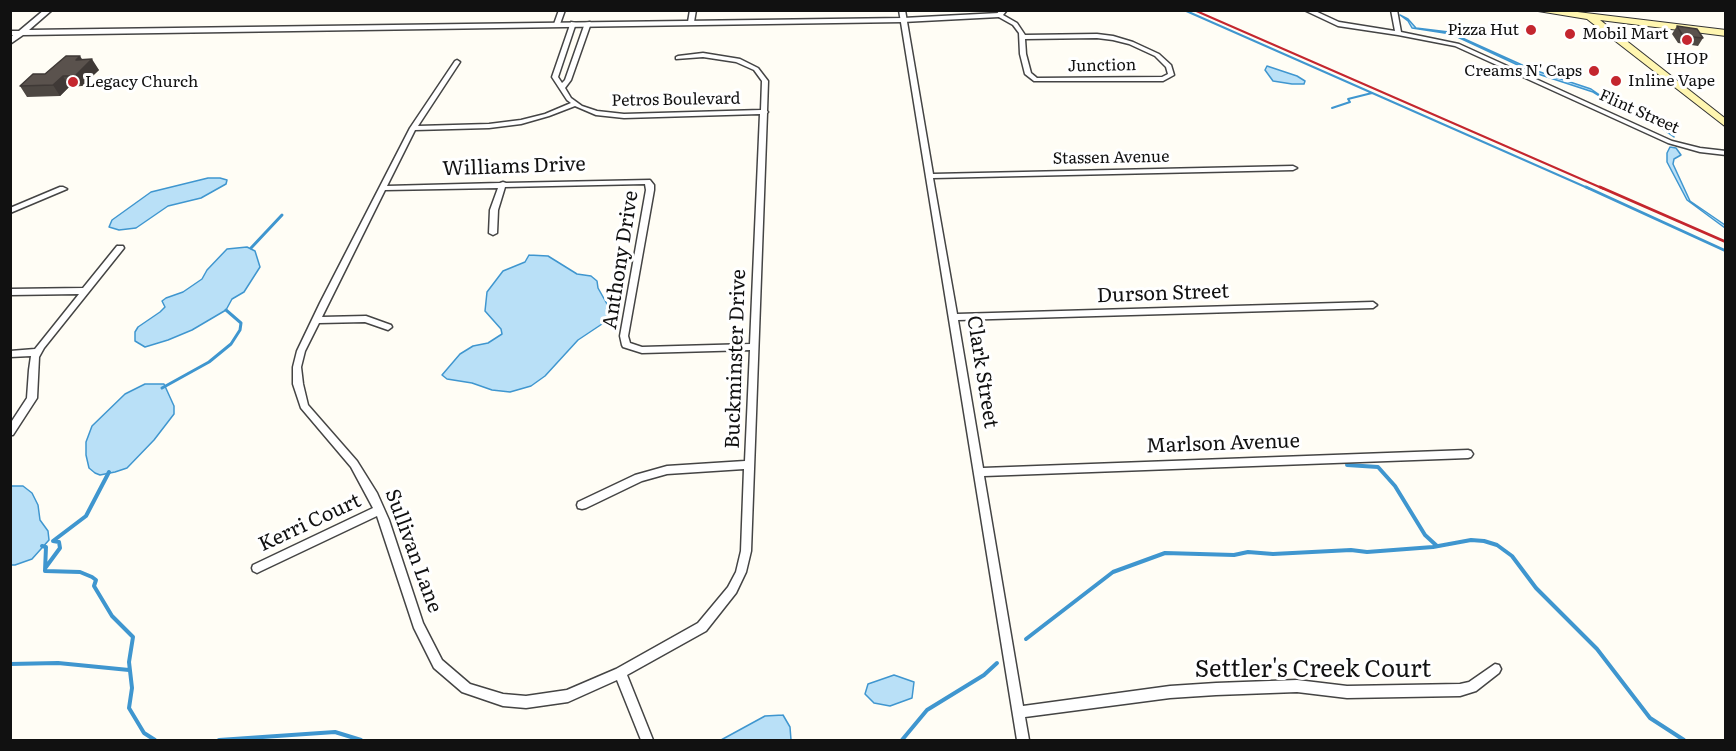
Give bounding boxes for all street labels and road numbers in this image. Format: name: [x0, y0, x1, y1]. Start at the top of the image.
street label: Junction: [1068, 56, 1136, 76]
street label: Flint Street: [1596, 86, 1682, 138]
street label: Petros Boulevard: [611, 89, 741, 111]
street label: Stassen Avenue: [1052, 147, 1170, 169]
street label: Williams Drive: [442, 153, 586, 181]
street label: Anthony Drive: [598, 189, 644, 331]
street label: Buckminster Drive: [721, 269, 751, 449]
street label: Durson Street: [1096, 280, 1230, 308]
street label: Clark Street: [961, 314, 1003, 430]
street label: Marlson Avenue: [1146, 429, 1300, 459]
street label: Sullivan Lane: [379, 486, 447, 616]
street label: Kerri Court: [255, 489, 365, 557]
street label: Settler's Creek Court: [1195, 656, 1431, 684]

